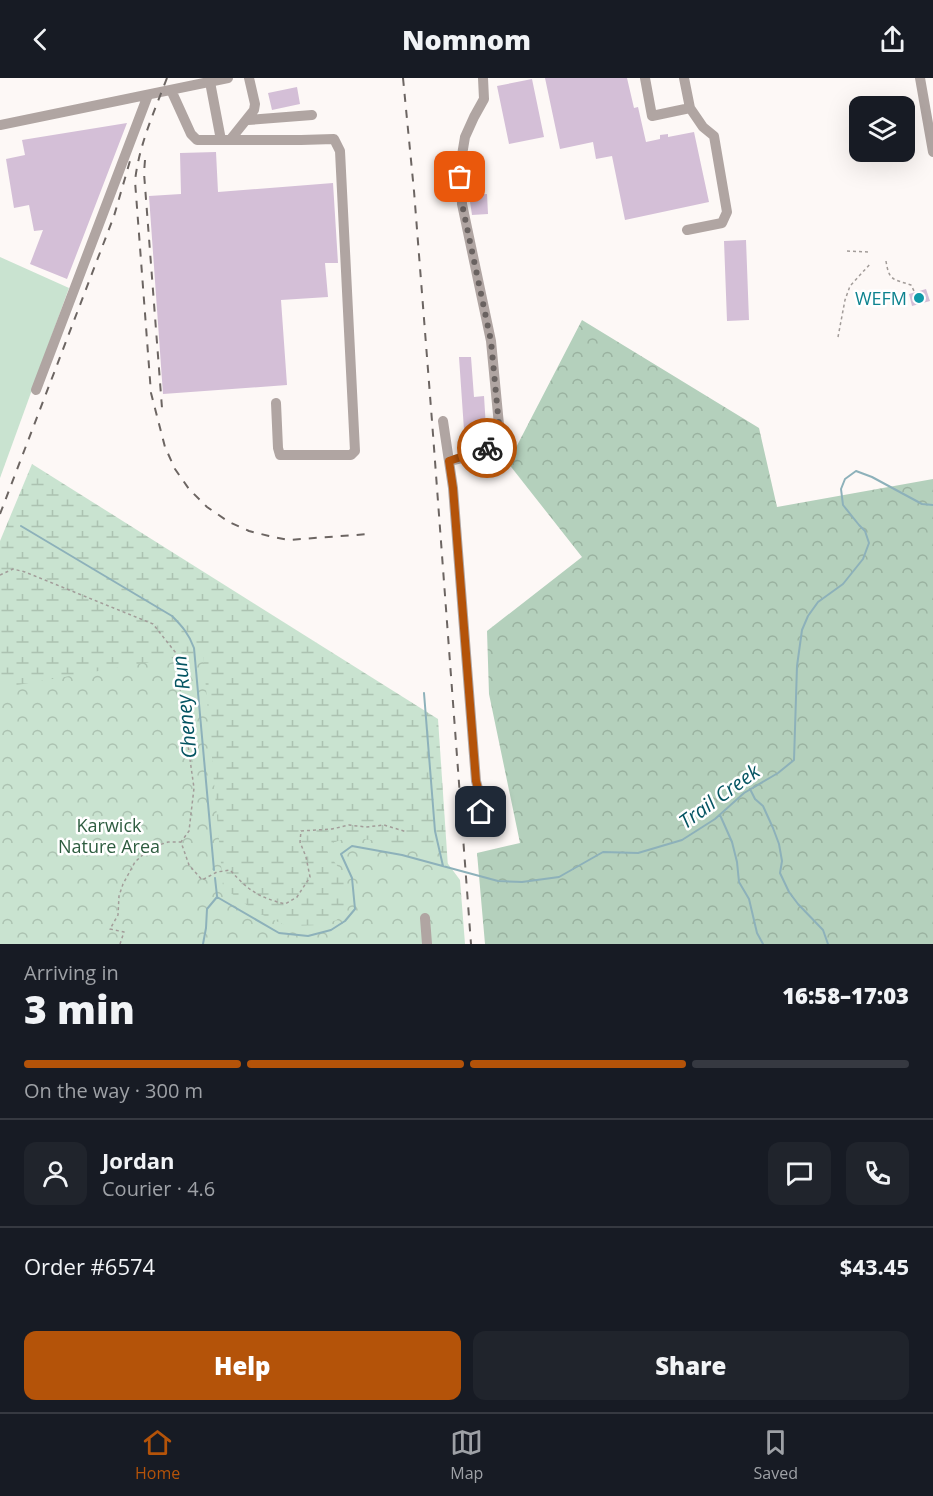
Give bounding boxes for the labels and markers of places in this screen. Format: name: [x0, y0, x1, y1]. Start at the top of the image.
pin: [434, 151, 485, 202]
place label: WEFM: [855, 286, 907, 310]
marker: WEFM: [912, 291, 926, 305]
pin: [455, 786, 506, 837]

